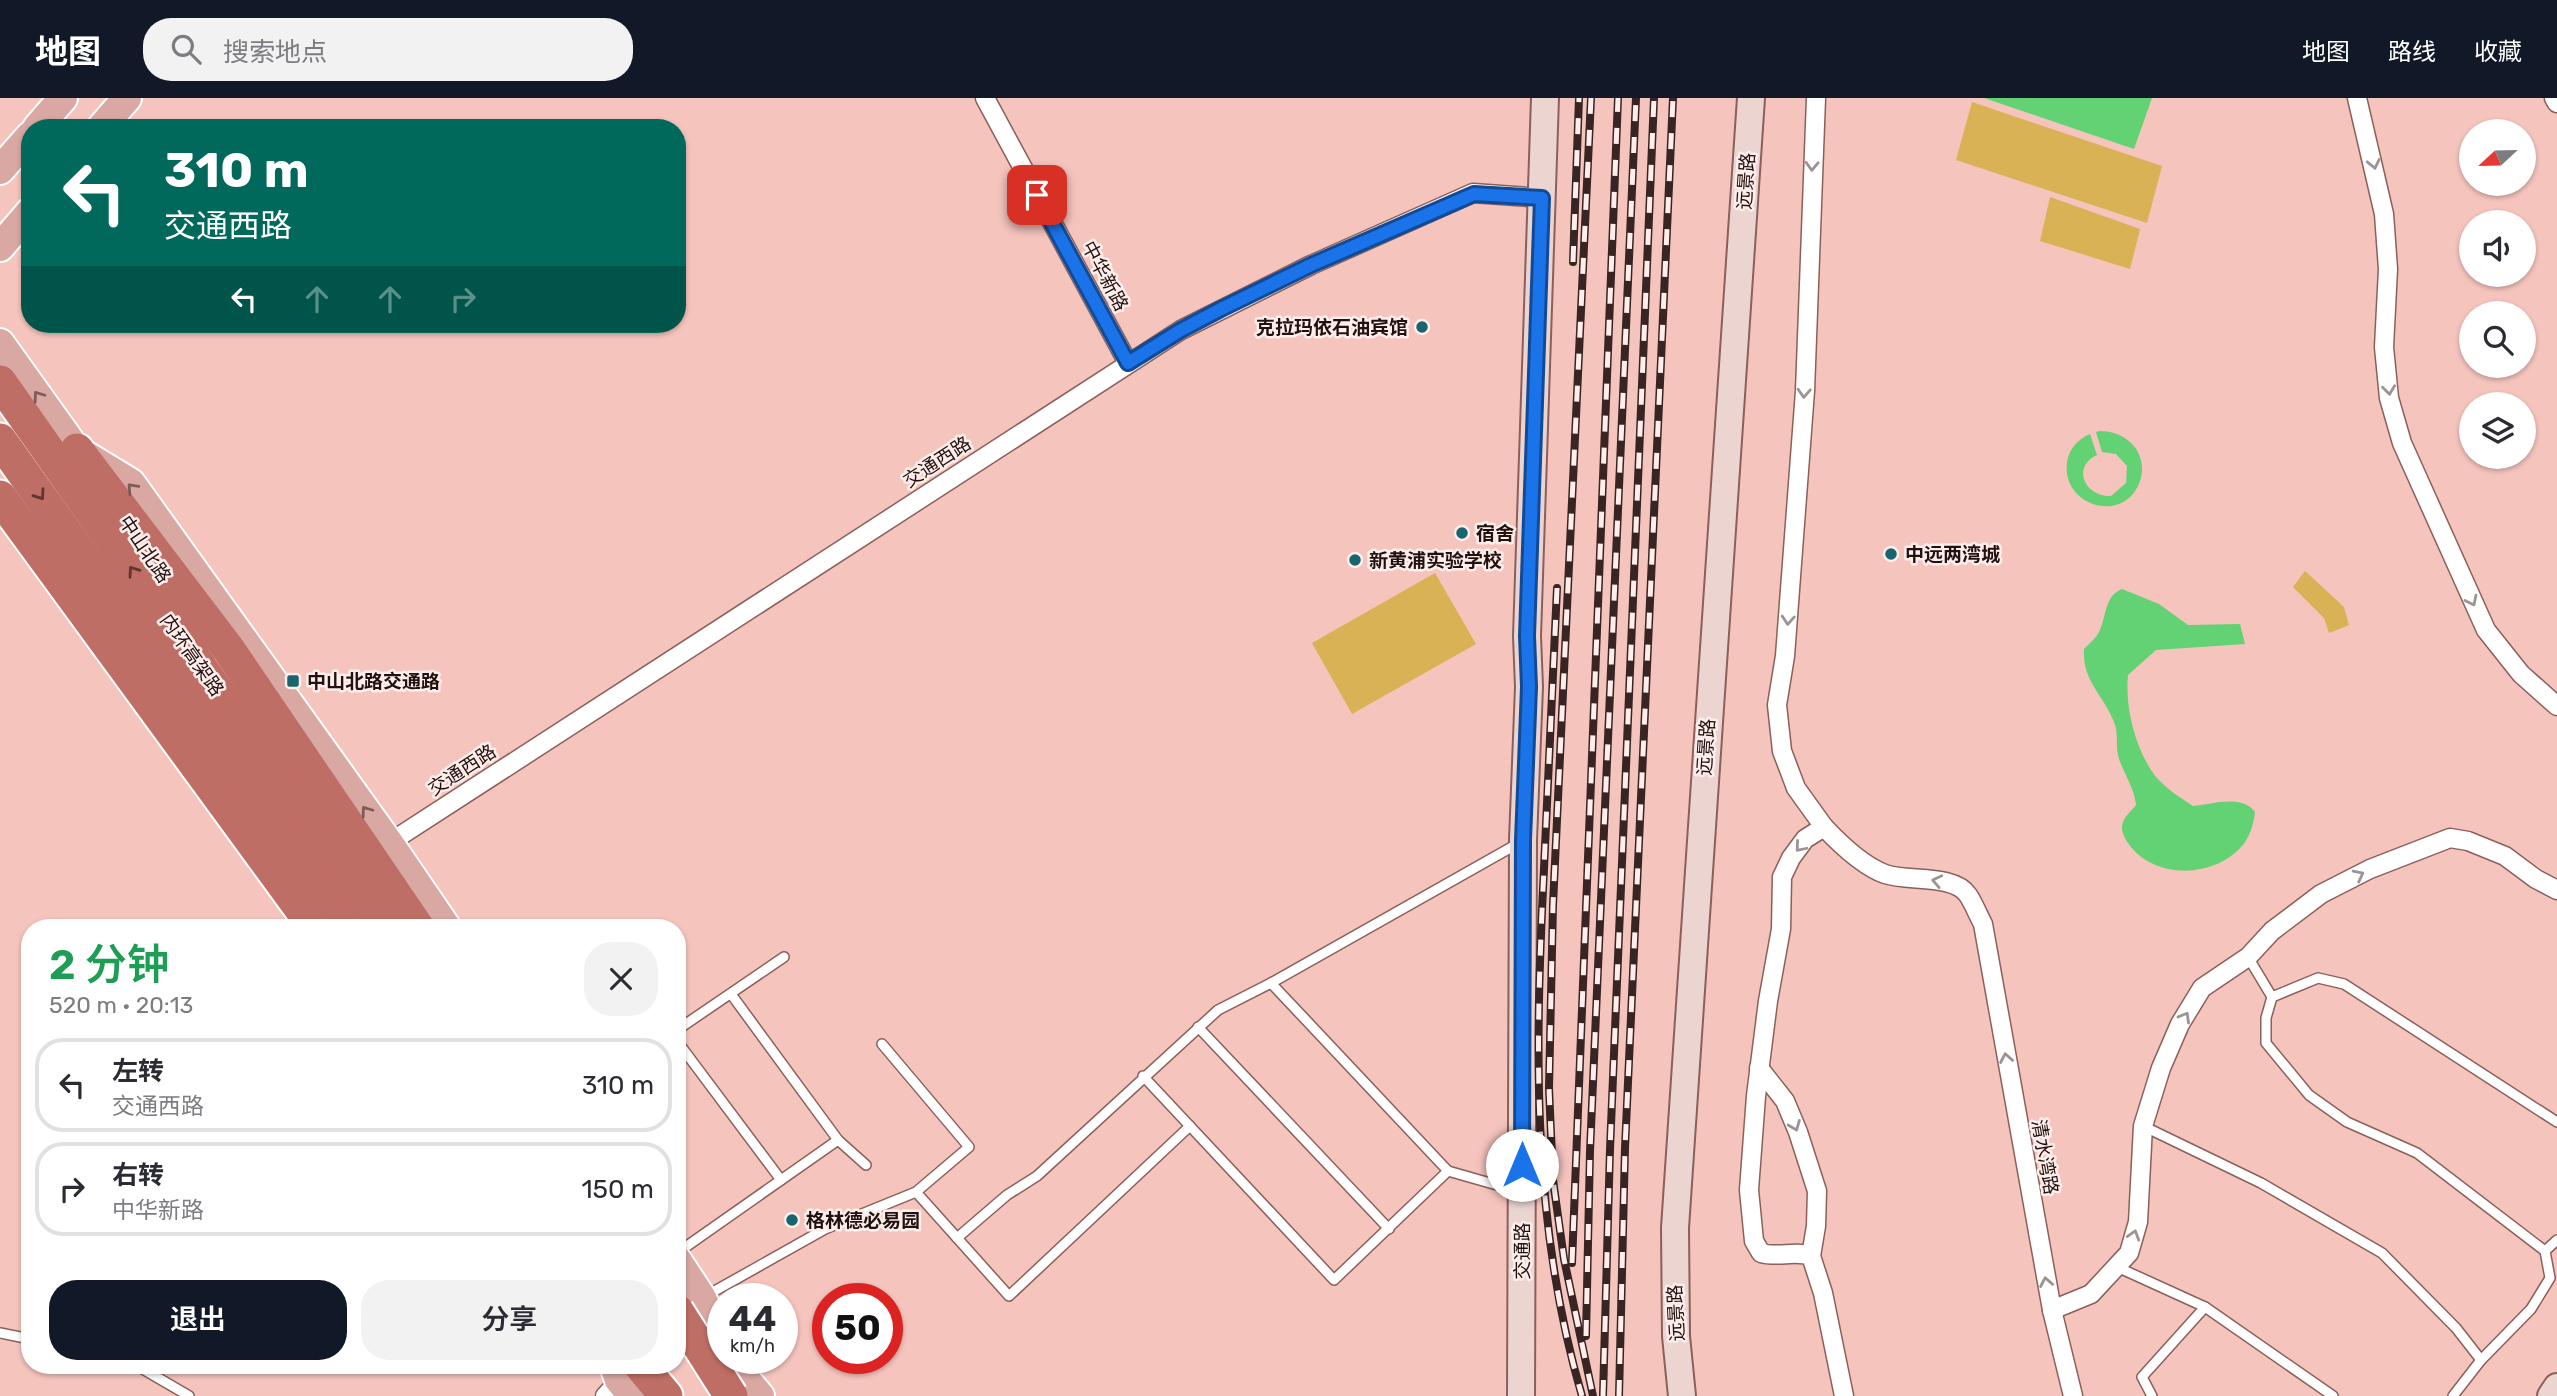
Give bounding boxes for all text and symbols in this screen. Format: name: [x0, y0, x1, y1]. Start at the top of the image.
search box: [143, 18, 633, 81]
icon: search: [167, 30, 205, 68]
text: 地图: [35, 32, 101, 71]
text: 搜索地点: [223, 37, 327, 68]
text: 地图: [2302, 38, 2350, 66]
text: 路线: [2388, 38, 2436, 66]
text: 收藏: [2474, 38, 2522, 66]
north arrow: [2459, 119, 2536, 196]
map controls: [2459, 119, 2536, 469]
text: 310 m: [164, 141, 309, 199]
icon: left: [49, 147, 140, 238]
street label: 远景路: [1733, 152, 1759, 210]
one-way arrow: [2366, 158, 2380, 170]
one-way arrow: [1805, 161, 1820, 172]
pin: [1007, 165, 1067, 225]
icon: arrive: [1018, 176, 1056, 214]
text: 交通西路: [164, 207, 292, 245]
button: sound: [2459, 210, 2536, 287]
street label: 中华新路: [1077, 237, 1133, 315]
icon: left: [225, 280, 263, 318]
icon: ahead: [298, 280, 336, 318]
icon: ahead: [371, 280, 409, 318]
icon: right: [444, 280, 482, 318]
button: search: [2459, 301, 2536, 378]
place label: 克拉玛依石油宾馆: [1256, 316, 1408, 339]
marker: 克拉玛依石油宾馆: [1414, 319, 1430, 335]
one-way arrow: [2381, 384, 2396, 396]
one-way arrow: [1797, 388, 1812, 399]
one-way arrow: [34, 391, 46, 404]
button: layers: [2459, 392, 2536, 469]
street label: 交通西路: [899, 432, 975, 492]
one-way arrow: [128, 483, 141, 496]
one-way arrow: [31, 487, 44, 500]
street label: 中山北路: [114, 511, 176, 587]
place label: 宿舍: [1476, 522, 1514, 545]
marker: 宿舍: [1454, 525, 1470, 541]
place label: 中远两湾城: [1905, 543, 2000, 566]
marker: 中远两湾城: [1883, 546, 1899, 562]
place label: 新黄浦实验学校: [1369, 549, 1502, 572]
marker: 新黄浦实验学校: [1347, 552, 1363, 568]
one-way arrow: [129, 566, 141, 579]
one-way arrow: [2463, 594, 2477, 606]
street label: 内环高架路: [155, 609, 229, 701]
one-way arrow: [1780, 615, 1795, 626]
place label: 中山北路交通路: [307, 670, 440, 693]
marker: 中山北路交通路: [285, 673, 301, 689]
street label: 远景路: [1693, 718, 1719, 776]
street label: 交通西路: [424, 740, 500, 800]
one-way arrow: [362, 806, 374, 819]
one-way arrow: [1795, 840, 1808, 852]
one-way arrow: [2351, 870, 2364, 883]
one-way arrow: [1931, 875, 1943, 890]
text: 2 分钟: [49, 940, 169, 990]
button: close: [584, 942, 658, 1016]
text: 520 m · 20:13: [49, 991, 193, 1019]
one-way arrow: [2177, 1011, 2190, 1024]
one-way arrow: [1999, 1052, 2014, 1064]
text: 左转: [112, 1056, 164, 1087]
icon: left: [53, 1066, 91, 1104]
text: 310 m: [582, 1070, 654, 1101]
text: 交通西路: [112, 1092, 204, 1120]
one-way arrow: [1787, 1118, 1801, 1131]
street label: 清水湾路: [2027, 1118, 2063, 1196]
position arrow: [1485, 1128, 1559, 1202]
text: 右转: [112, 1160, 164, 1191]
icon: right: [53, 1170, 91, 1208]
text: 150 m: [581, 1174, 654, 1205]
text: 中华新路: [112, 1196, 204, 1224]
place label: 格林德必易园: [806, 1209, 920, 1232]
marker: 格林德必易园: [784, 1212, 800, 1228]
street label: 交通路: [1511, 1222, 1534, 1280]
one-way arrow: [2126, 1229, 2141, 1241]
one-way arrow: [2040, 1276, 2055, 1288]
button: 退出: [49, 1280, 347, 1360]
button: 分享: [361, 1280, 658, 1360]
speed limit sign: 50: [812, 1283, 903, 1374]
street label: 远景路: [1663, 1284, 1689, 1342]
text: 44: [729, 1298, 776, 1340]
text: km/h: [730, 1335, 775, 1357]

